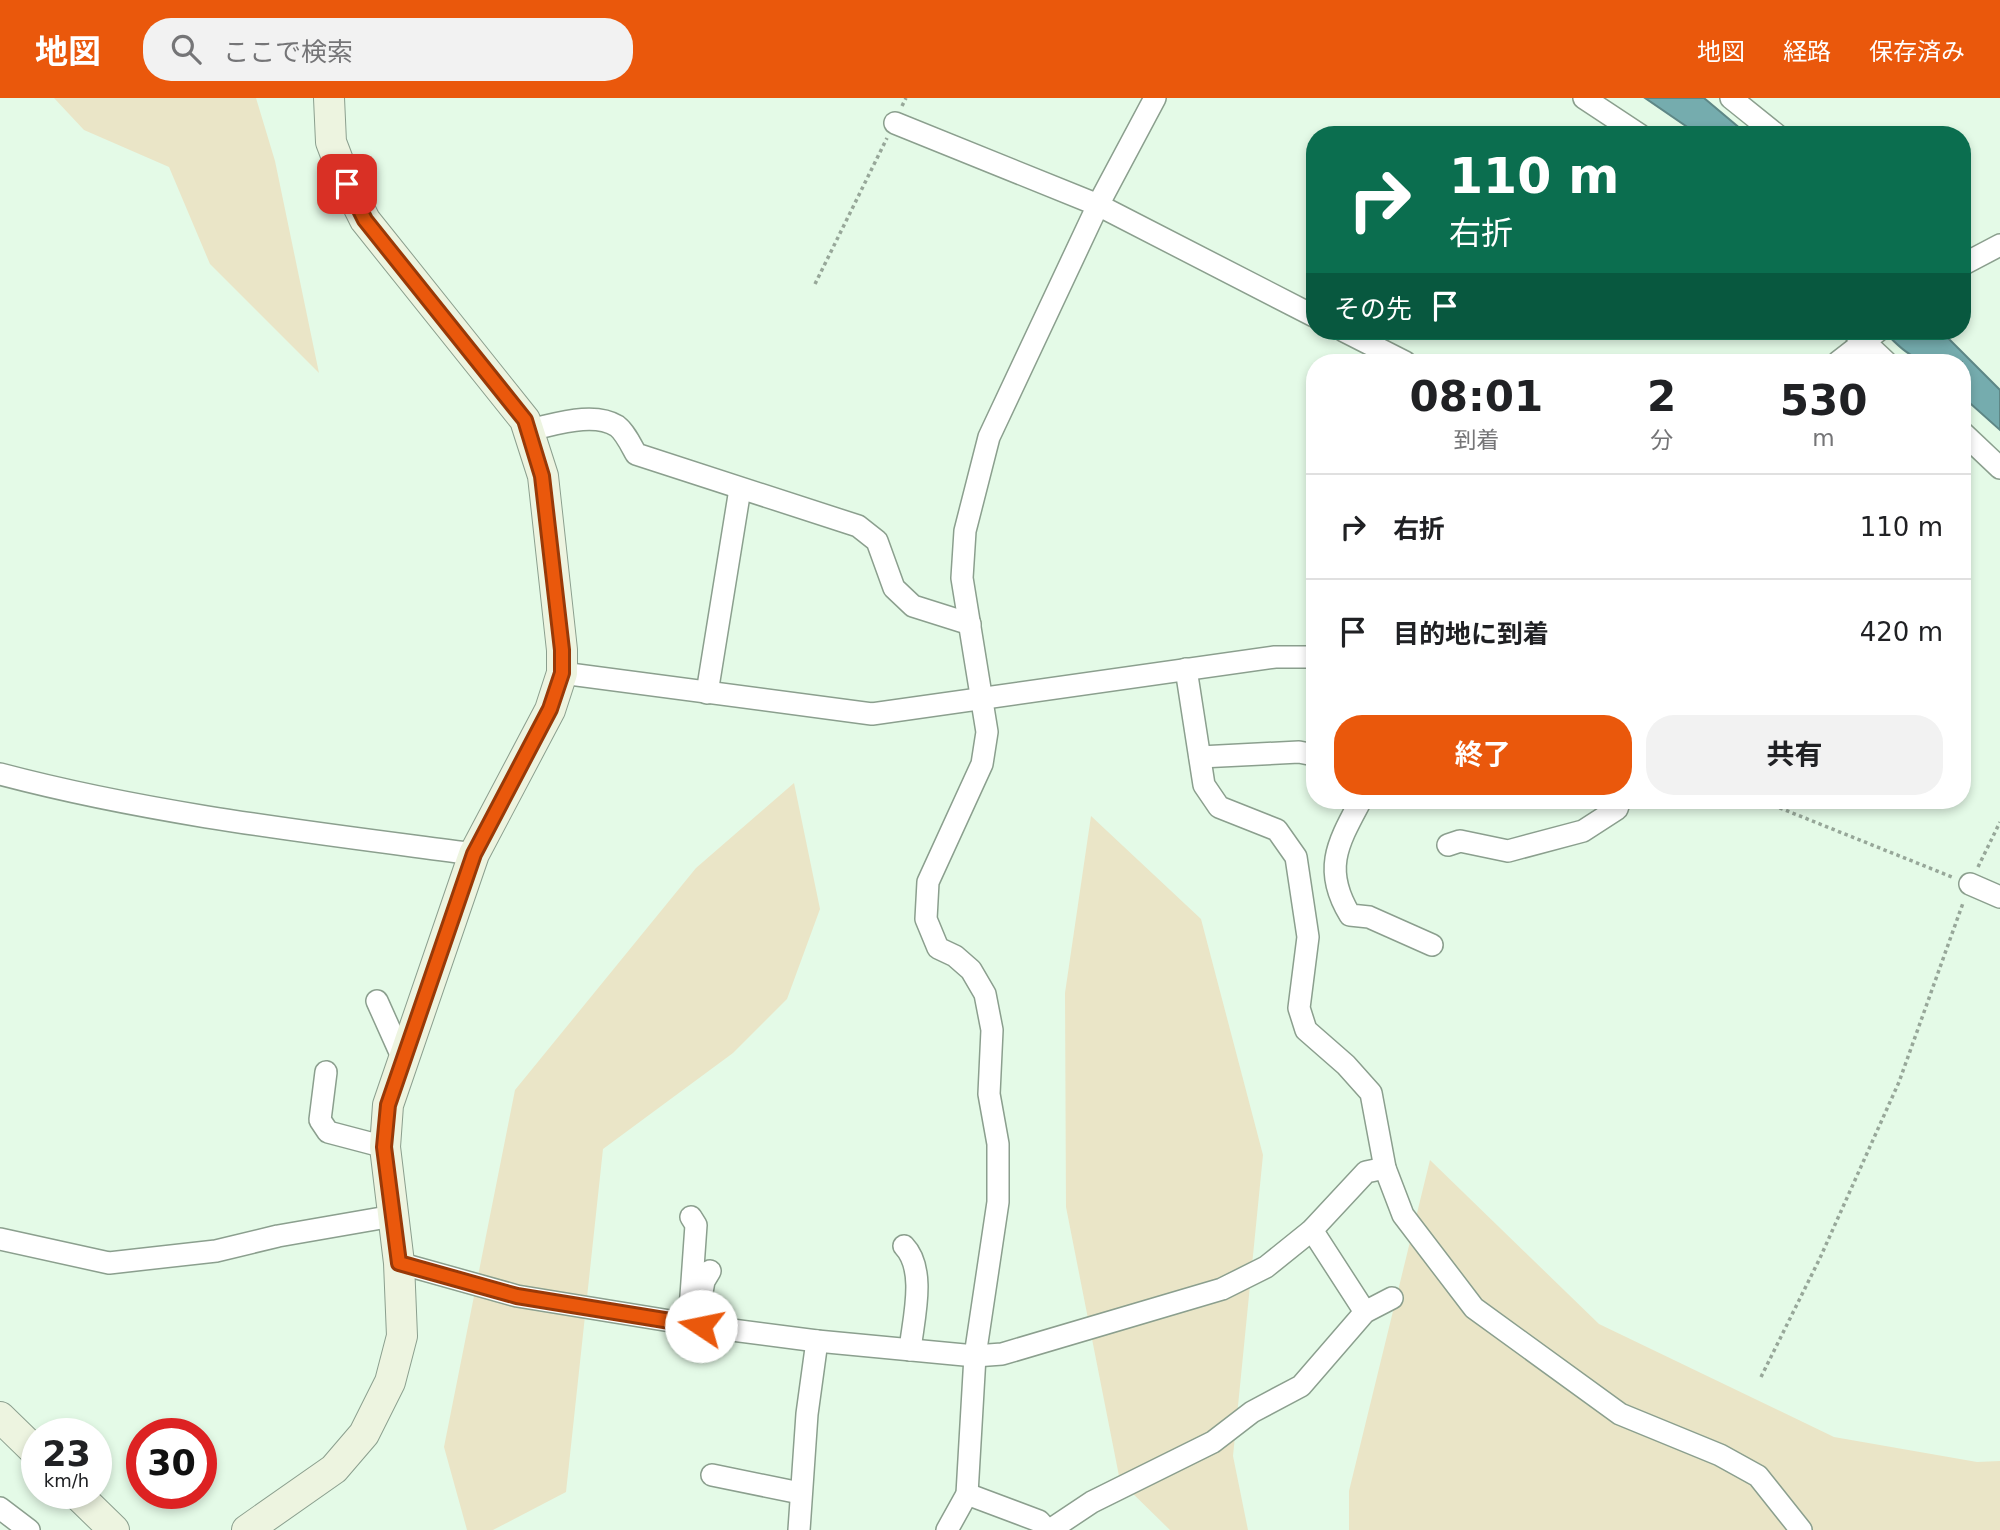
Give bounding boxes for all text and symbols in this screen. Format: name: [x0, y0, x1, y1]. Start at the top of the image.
search box: [143, 18, 633, 81]
icon: search: [167, 30, 205, 68]
text: 地図: [35, 32, 101, 71]
text: ここで検索: [223, 37, 353, 67]
text: 地図: [1697, 38, 1745, 66]
text: 経路: [1783, 38, 1831, 66]
text: 保存済み: [1869, 38, 1965, 66]
text: 110 m: [1449, 148, 1619, 205]
pin: [317, 154, 377, 214]
icon: right: [1334, 154, 1425, 245]
icon: arrive: [328, 165, 366, 203]
text: 右折: [1449, 214, 1513, 252]
icon: arrive: [1426, 287, 1464, 325]
text: その先: [1334, 294, 1412, 324]
text: 08:01: [1410, 372, 1543, 421]
text: 2: [1647, 372, 1676, 421]
text: 530: [1780, 376, 1867, 425]
text: m: [1812, 425, 1835, 451]
text: 到着: [1453, 427, 1499, 453]
text: 分: [1650, 427, 1673, 453]
icon: right: [1334, 508, 1372, 546]
text: 110 m: [1860, 512, 1943, 542]
text: 右折: [1393, 514, 1445, 544]
icon: arrive: [1334, 613, 1372, 651]
text: 420 m: [1860, 617, 1943, 647]
text: 目的地に到着: [1393, 619, 1549, 649]
button: 終了: [1334, 715, 1632, 795]
button: 共有: [1646, 715, 1943, 795]
position arrow: [664, 1289, 738, 1363]
speed limit sign: 30: [126, 1418, 217, 1509]
text: 23: [42, 1434, 91, 1474]
text: km/h: [44, 1470, 89, 1491]

